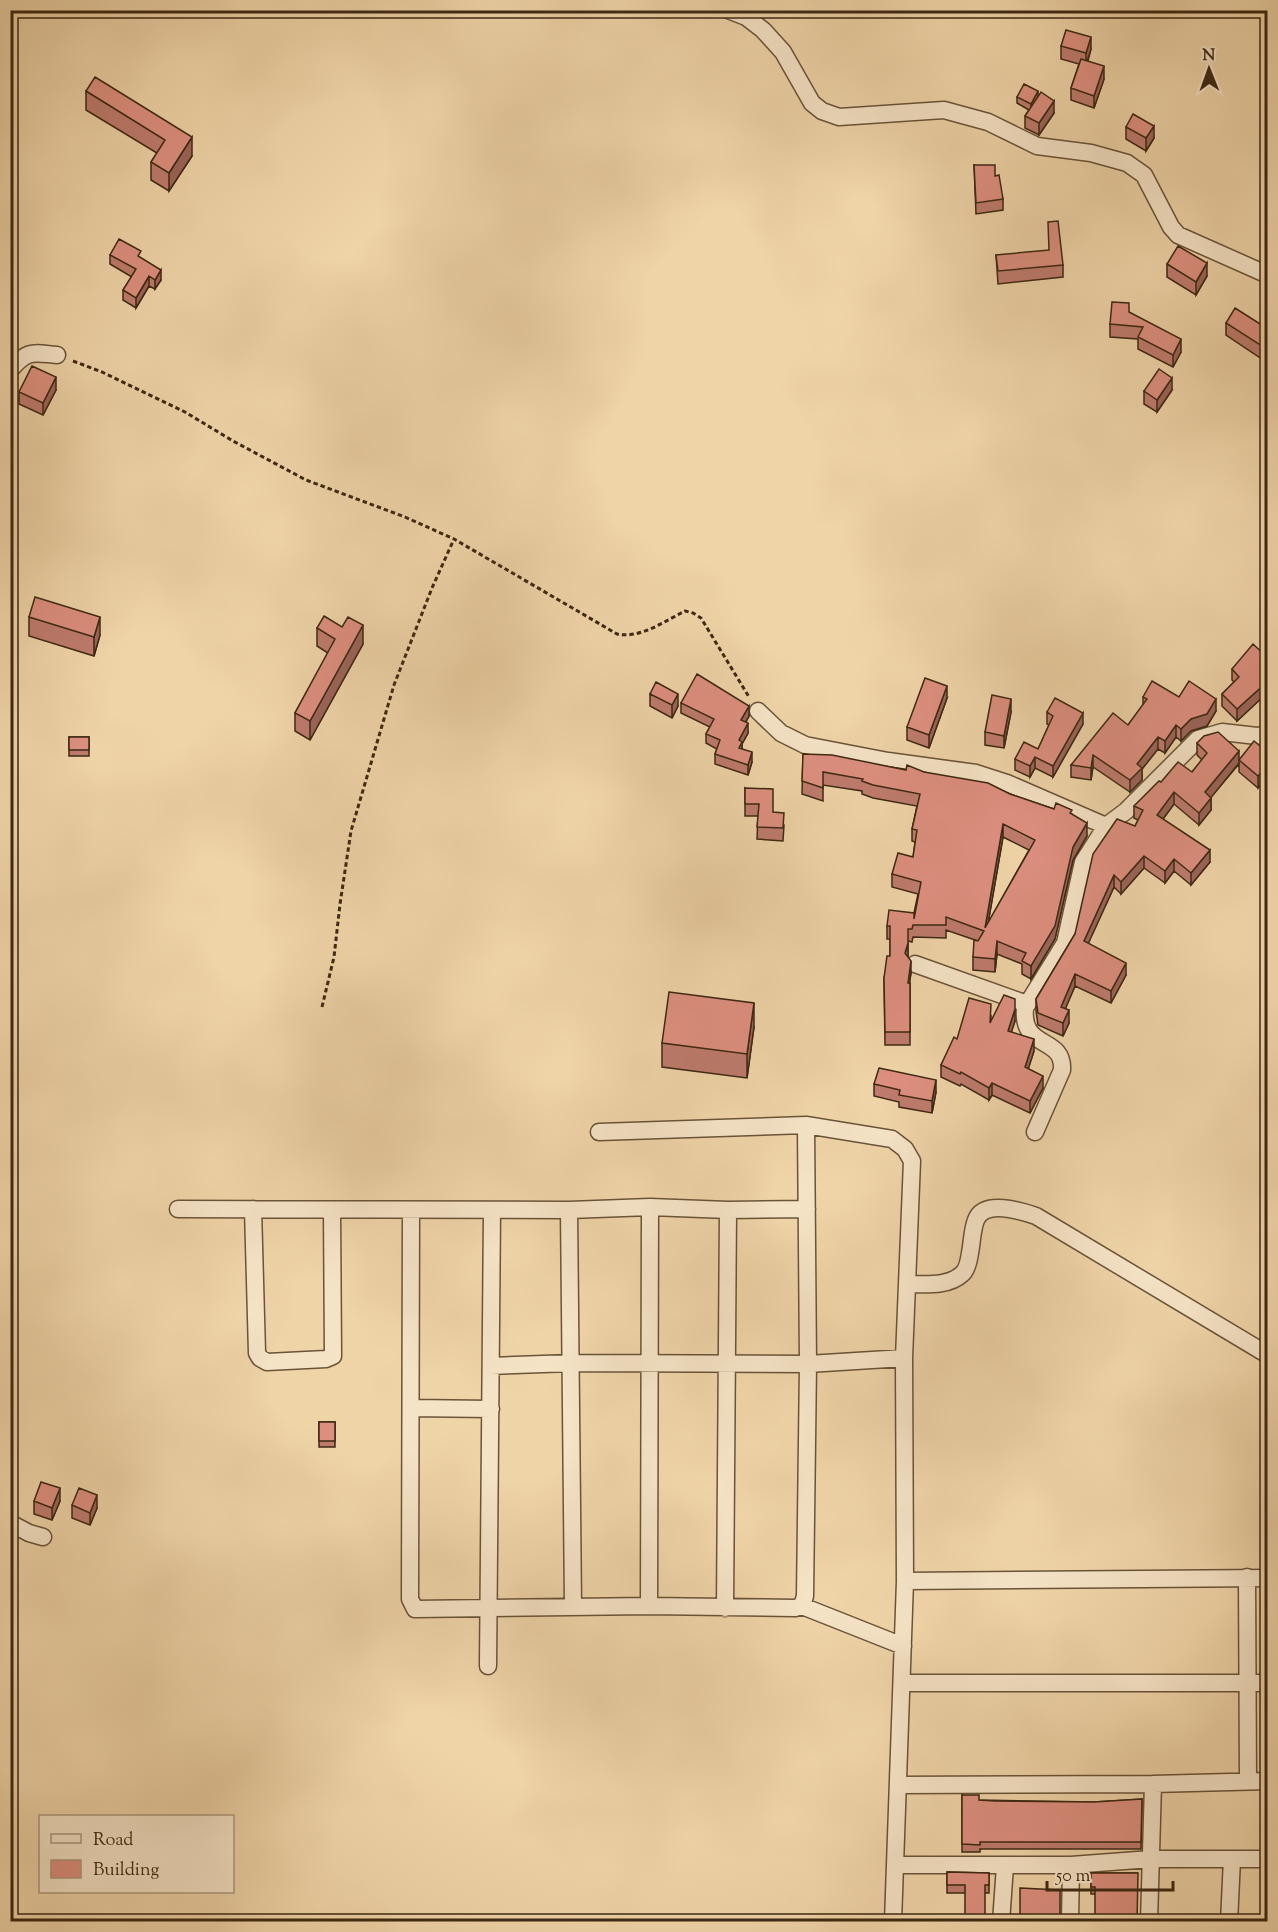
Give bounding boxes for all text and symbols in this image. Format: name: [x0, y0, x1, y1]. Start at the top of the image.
north arrow: [1179, 39, 1239, 99]
text: N: [1202, 45, 1216, 68]
legend: [39, 1815, 234, 1893]
text: Road: [93, 1828, 133, 1854]
scale bar: [1047, 1854, 1173, 1892]
text: Building: [93, 1858, 159, 1884]
text: 50 m: [1055, 1864, 1091, 1890]

